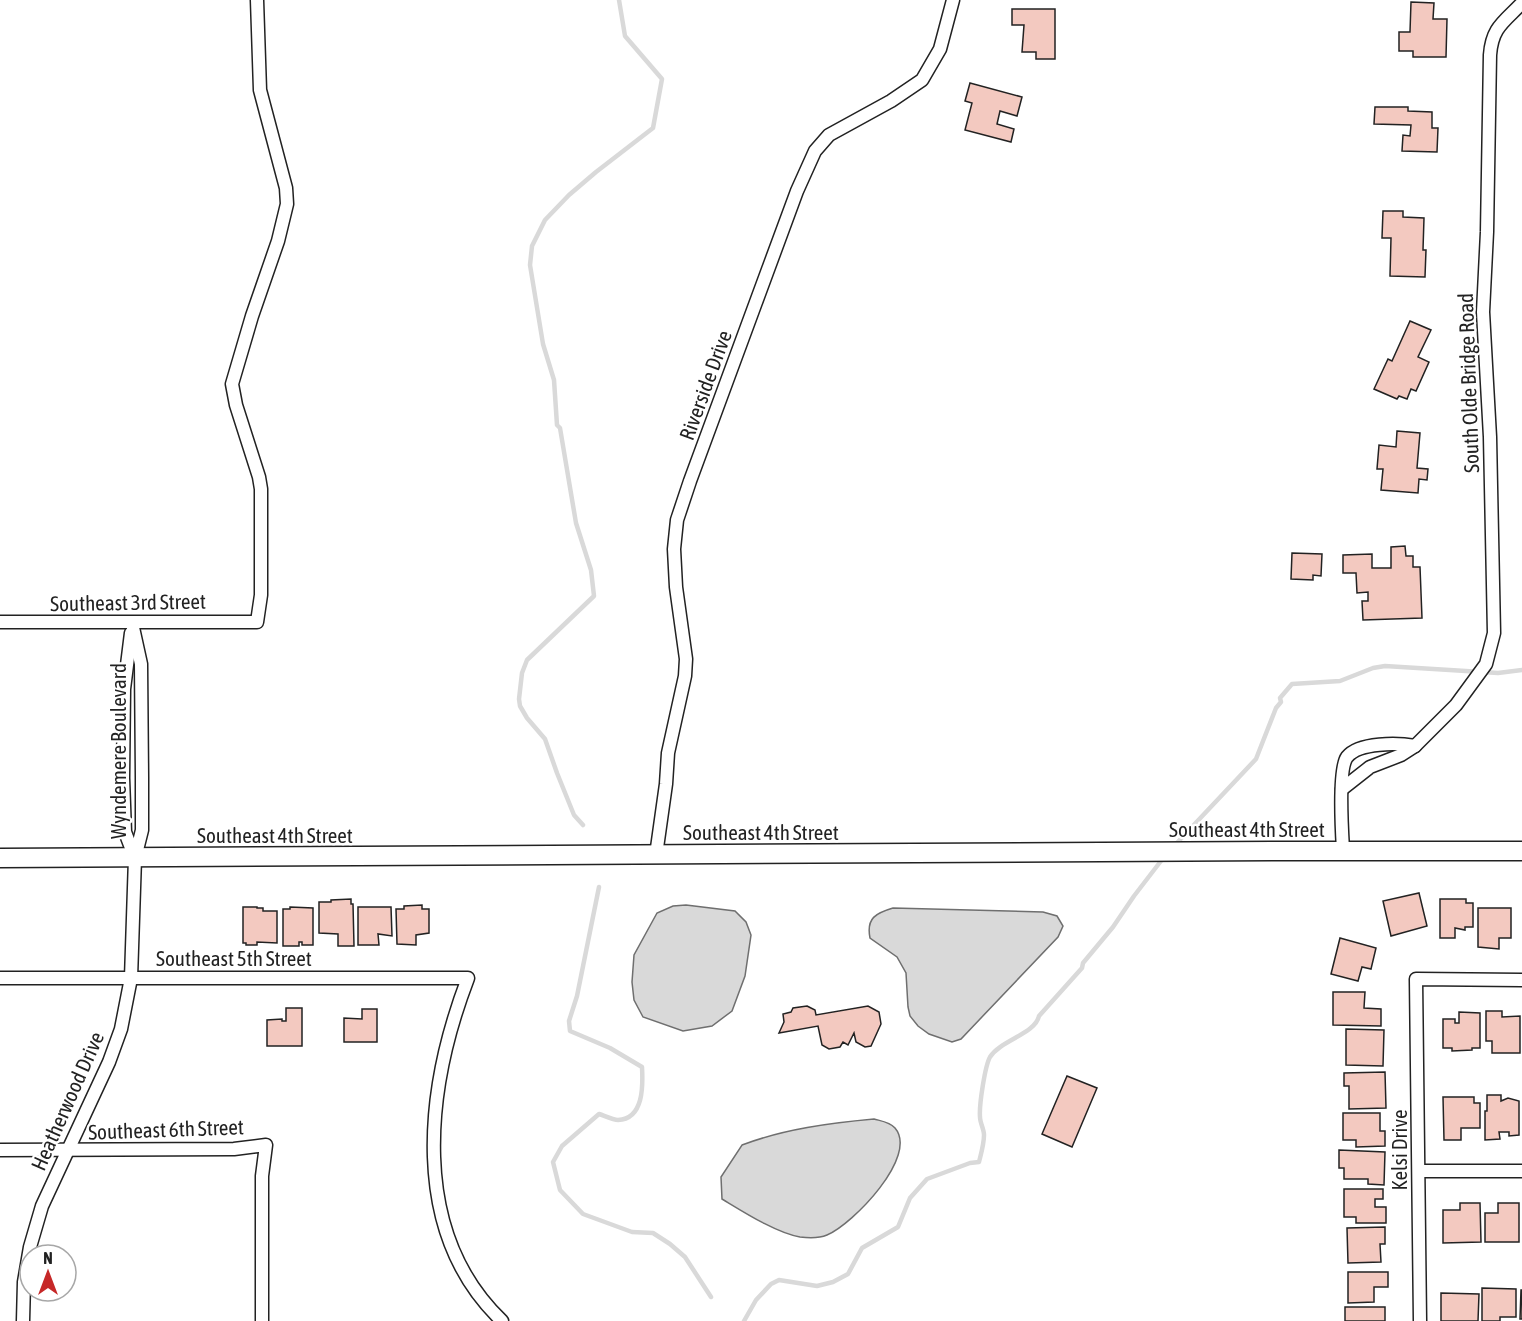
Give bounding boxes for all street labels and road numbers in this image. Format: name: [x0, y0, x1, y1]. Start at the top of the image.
street label: South Olde Bridge Road: [1453, 293, 1483, 473]
street label: Riverside Drive: [674, 327, 736, 443]
street label: Southeast 3rd Street: [50, 589, 206, 615]
street label: Wyndemere Boulevard: [106, 663, 130, 839]
street label: Southeast 4th Street: [1169, 817, 1325, 841]
street label: Southeast 4th Street: [683, 820, 839, 844]
street label: Southeast 4th Street: [197, 823, 353, 847]
street label: Southeast 5th Street: [156, 946, 312, 970]
street label: Heatherwood Drive: [26, 1028, 108, 1174]
street label: Kelsi Drive: [1387, 1110, 1411, 1190]
street label: Southeast 6th Street: [88, 1114, 244, 1144]

